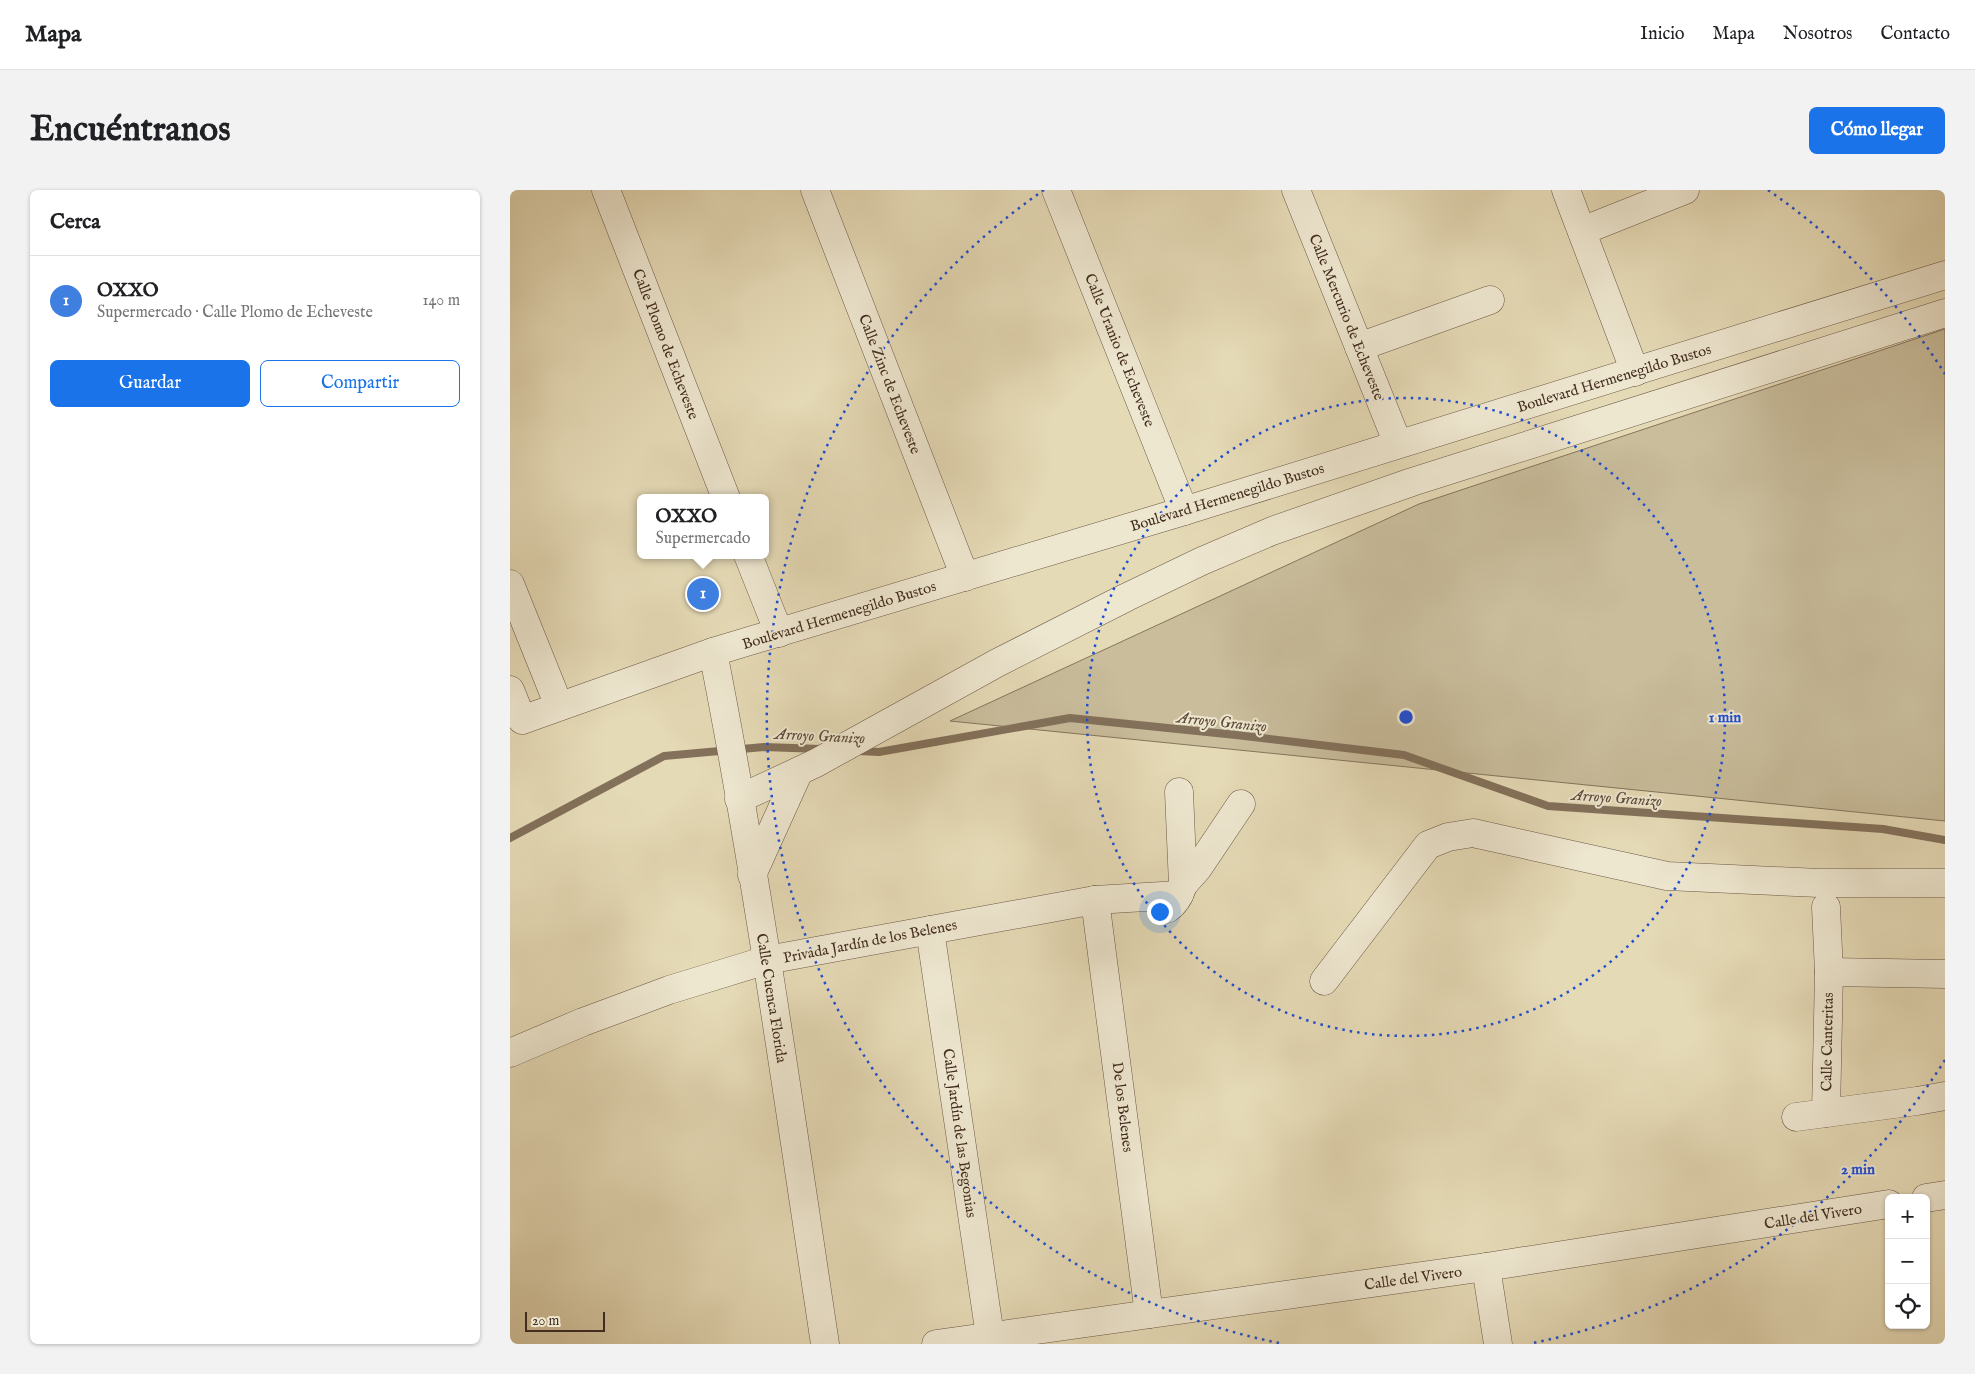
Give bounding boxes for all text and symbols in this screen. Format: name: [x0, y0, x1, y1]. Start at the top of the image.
text: Mapa: [25, 19, 81, 50]
text: Inicio: [1640, 23, 1685, 46]
text: Mapa: [1713, 23, 1755, 46]
text: Nosotros: [1783, 23, 1852, 46]
text: Contacto: [1880, 23, 1950, 46]
button: Cómo llegar: [1809, 107, 1945, 154]
text: Encuéntranos: [30, 108, 230, 153]
text: Cerca: [50, 209, 100, 236]
street label: Calle Mercurio de Echeveste: [1304, 231, 1389, 403]
street label: Calle Plomo de Echeveste: [628, 266, 703, 422]
street label: Calle Uranio de Echeveste: [1080, 271, 1159, 430]
text: OXXO: [97, 279, 159, 303]
text: 1: [63, 291, 69, 311]
text: 140 m: [422, 291, 460, 311]
text: Supermercado · Calle Plomo de Echeveste: [97, 303, 373, 323]
street label: Calle Zinc de Echeveste: [854, 312, 925, 457]
street label: Boulevard Hermenegildo Bustos: [1515, 340, 1713, 417]
button: Guardar: [50, 360, 250, 407]
button: Compartir: [260, 360, 460, 407]
street label: Boulevard Hermenegildo Bustos: [1128, 459, 1326, 536]
popup: [637, 494, 769, 559]
text: OXXO: [656, 505, 717, 529]
text: Supermercado: [656, 529, 750, 549]
pin: 1: [687, 575, 719, 613]
street label: Boulevard Hermenegildo Bustos: [740, 577, 938, 654]
water label: Arroyo Granizo: [1174, 708, 1268, 738]
centre of rings: [1397, 708, 1415, 726]
text: 1 min: [1709, 708, 1741, 727]
water label: Arroyo Granizo: [772, 725, 866, 749]
water label: Arroyo Granizo: [1569, 786, 1663, 812]
your location: [1147, 899, 1173, 925]
street label: Privada Jardín de los Belenes: [782, 915, 959, 968]
street label: Calle Cuenca Florida: [752, 932, 791, 1065]
street label: Calle Canteritas: [1817, 992, 1838, 1092]
street label: Calle Jardín de las Begonias: [938, 1047, 981, 1219]
street label: De los Belenes: [1108, 1061, 1137, 1153]
text: 2 min: [1841, 1160, 1875, 1179]
map controls: [1885, 1194, 1930, 1329]
button: +: [1885, 1194, 1930, 1239]
street label: Calle del Vivero: [1763, 1199, 1863, 1234]
button: −: [1885, 1239, 1930, 1284]
street label: Calle del Vivero: [1363, 1262, 1463, 1295]
button: locate: [1885, 1284, 1930, 1329]
scale bar: [525, 1309, 605, 1332]
text: 20 m: [532, 1312, 559, 1330]

